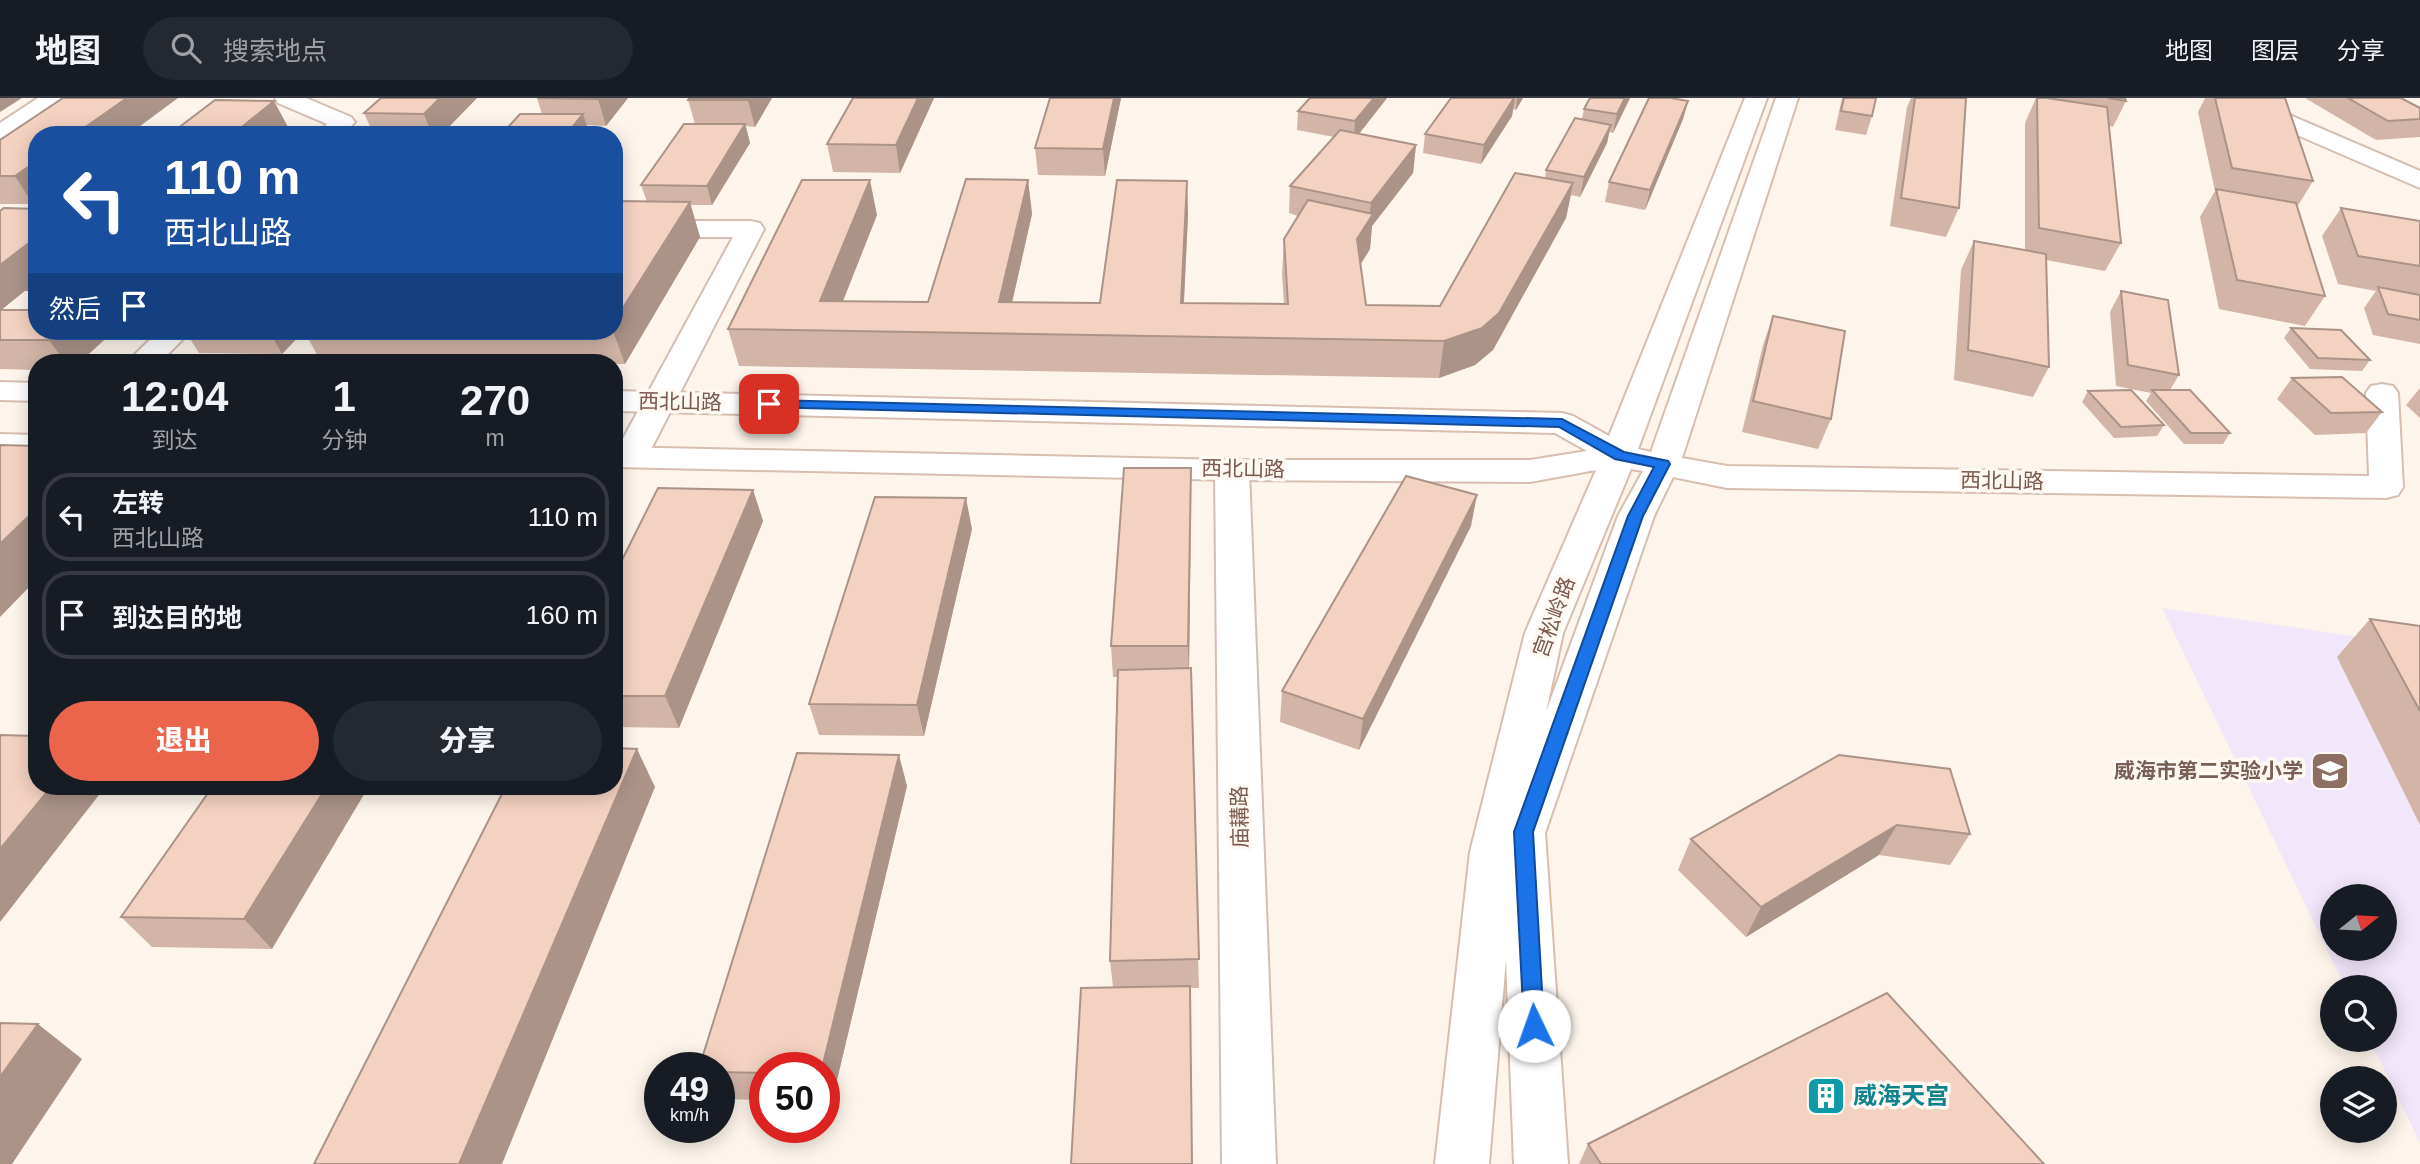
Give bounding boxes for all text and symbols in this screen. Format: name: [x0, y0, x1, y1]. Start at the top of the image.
search box: [143, 17, 633, 80]
icon: search: [167, 29, 205, 67]
text: 地图: [35, 32, 101, 69]
text: 搜索地点: [223, 36, 327, 66]
text: 地图: [2165, 37, 2213, 64]
text: 图层: [2251, 37, 2299, 64]
text: 分享: [2337, 37, 2385, 64]
text: 110 m: [164, 150, 300, 204]
icon: left: [49, 154, 140, 245]
text: 西北山路: [164, 215, 292, 251]
icon: arrive: [115, 287, 153, 325]
text: 然后: [49, 294, 101, 324]
text: 12:04: [121, 373, 228, 420]
text: 1: [332, 373, 356, 420]
pin: [739, 374, 799, 434]
text: 270: [460, 377, 530, 424]
icon: arrive: [750, 385, 788, 423]
street label: 西北山路: [638, 389, 722, 414]
text: m: [486, 425, 505, 451]
text: 到达: [152, 427, 198, 453]
text: 分钟: [321, 427, 367, 453]
street label: 西北山路: [1201, 456, 1285, 481]
street label: 西北山路: [1960, 468, 2044, 493]
text: 左转: [112, 488, 164, 518]
icon: left: [53, 498, 91, 536]
text: 110 m: [528, 502, 598, 532]
text: 西北山路: [112, 525, 204, 551]
street label: 宫松岭路: [1528, 573, 1579, 660]
icon: arrive: [53, 596, 91, 634]
text: 160 m: [526, 600, 598, 630]
text: 到达目的地: [112, 603, 242, 633]
button: 退出: [49, 701, 319, 781]
button: 分享: [333, 701, 602, 781]
school or university icon: 威海市第二实验小学: [2309, 750, 2351, 792]
place label: 威海市第二实验小学: [2114, 759, 2303, 782]
street label: 庙耩路: [1227, 785, 1252, 849]
north arrow: [2320, 884, 2398, 961]
map controls: [2320, 884, 2397, 1143]
button: search: [2320, 975, 2397, 1052]
position arrow: [1497, 989, 1571, 1063]
speed limit sign: 50: [749, 1052, 840, 1143]
button: layers: [2320, 1066, 2397, 1143]
text: 49: [670, 1069, 709, 1108]
building icon: 威海天宫: [1805, 1075, 1847, 1117]
place label: 威海天宫: [1853, 1082, 1949, 1109]
text: km/h: [670, 1105, 709, 1125]

